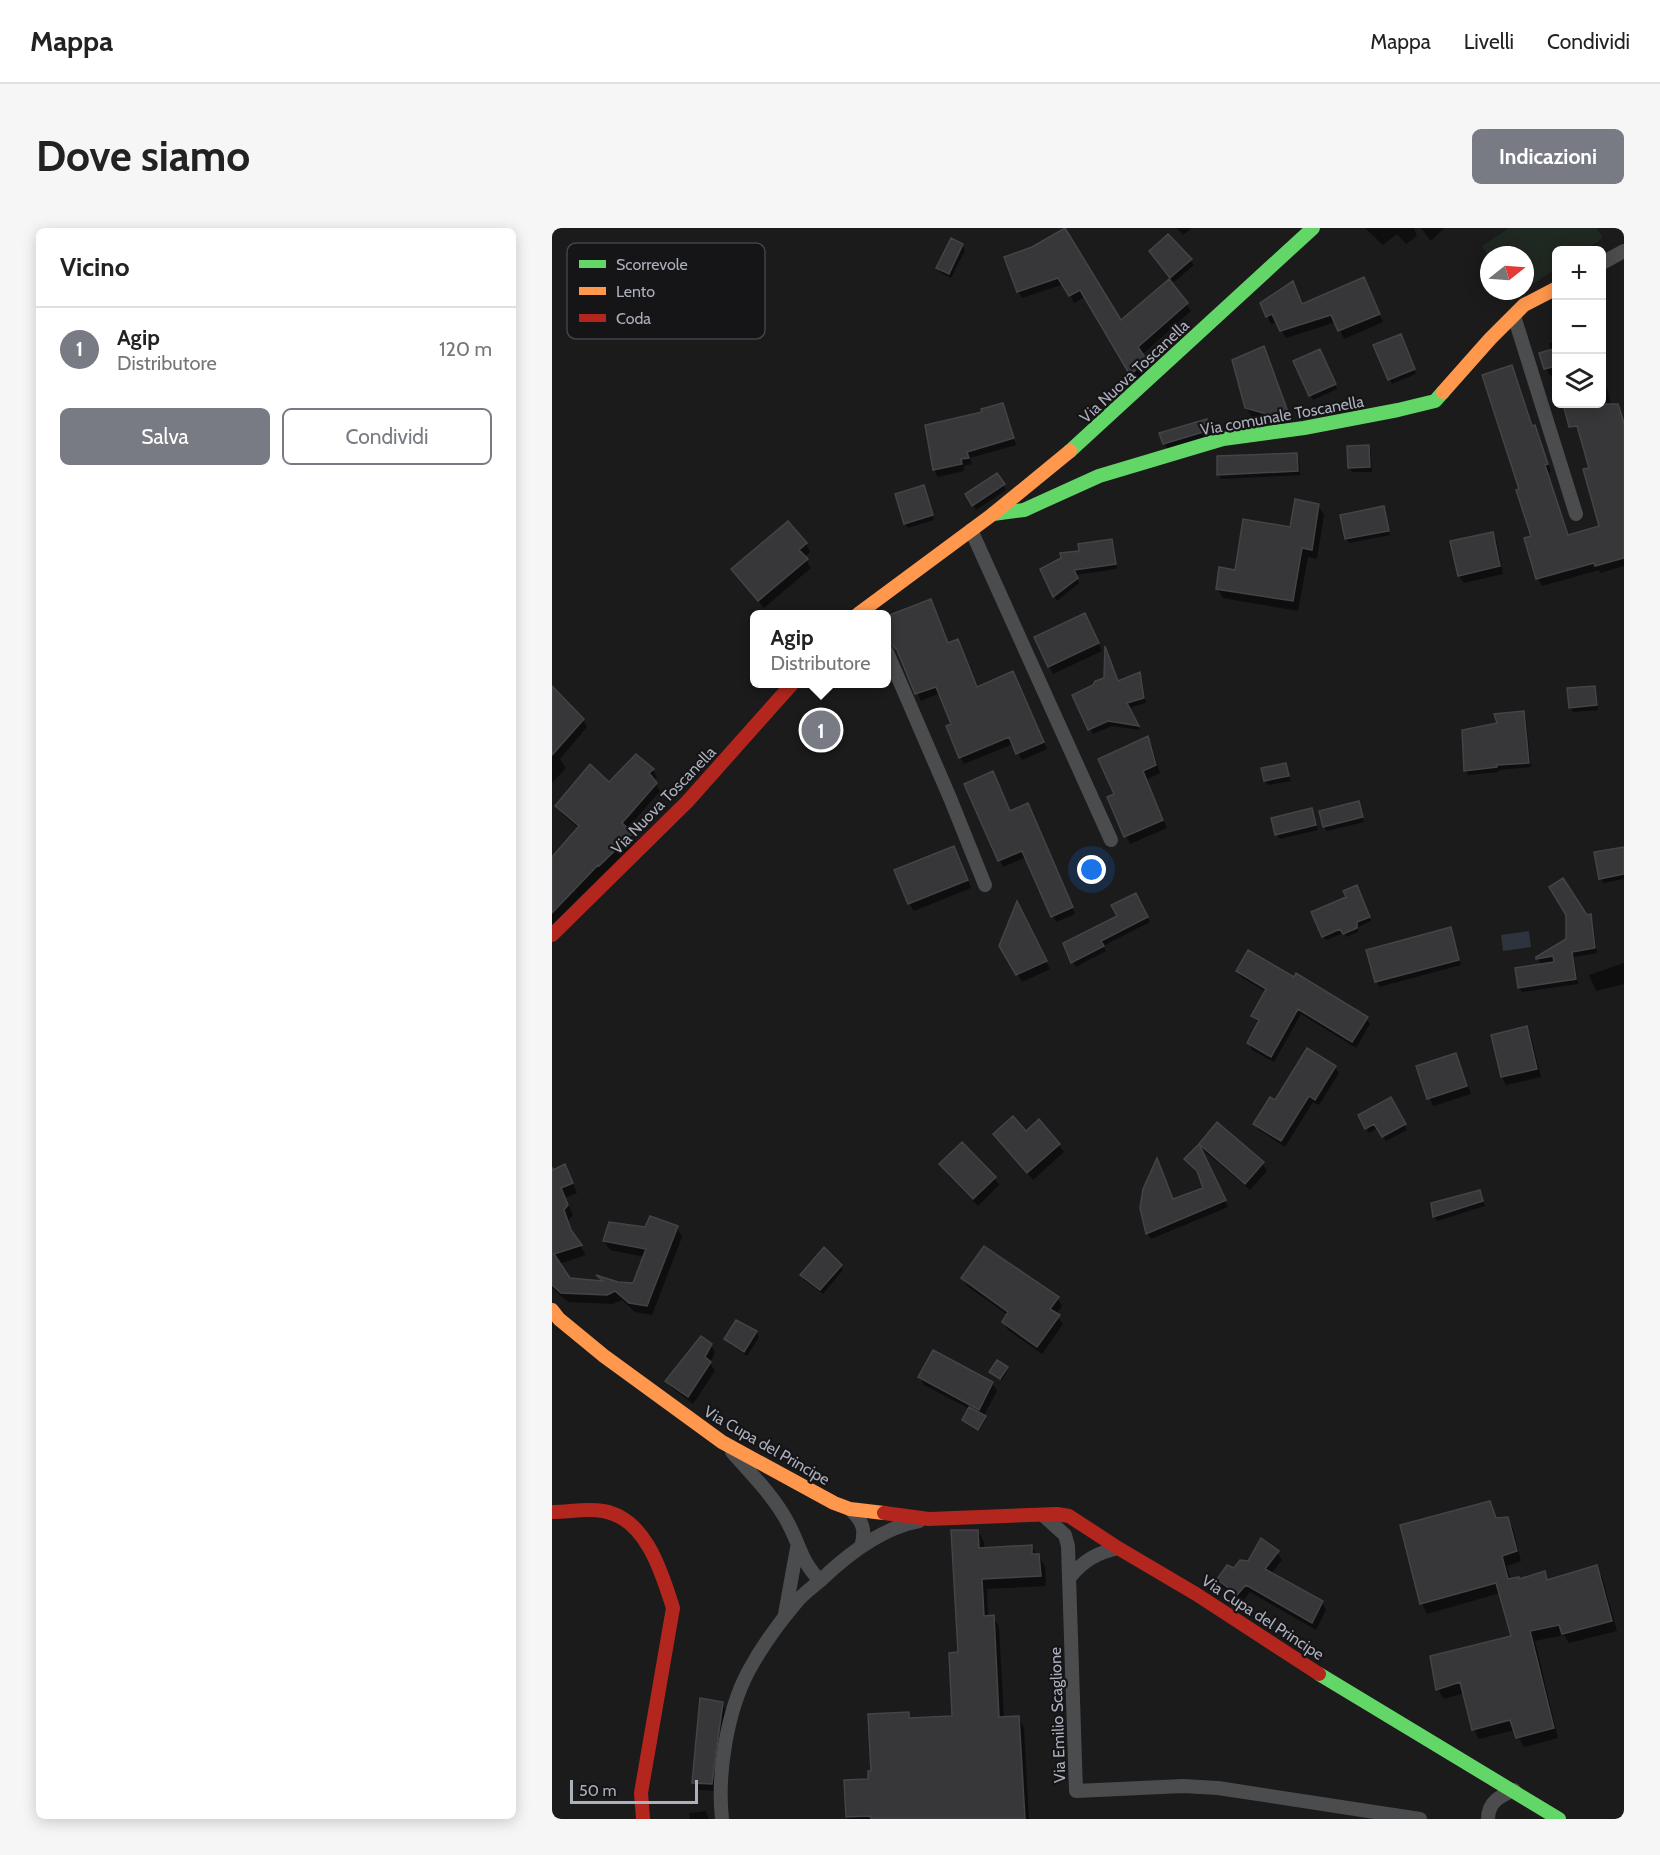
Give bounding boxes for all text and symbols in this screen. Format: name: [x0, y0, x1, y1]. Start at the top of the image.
text: Mappa: [30, 24, 113, 58]
text: Mappa: [1370, 29, 1431, 54]
text: Livelli: [1464, 29, 1514, 54]
text: Condividi: [1547, 29, 1630, 54]
button: Indicazioni: [1472, 129, 1624, 184]
text: Dove siamo: [36, 130, 250, 182]
legend: [567, 243, 765, 339]
north arrow: [1480, 246, 1534, 300]
map controls: [1552, 246, 1606, 408]
button: +: [1552, 246, 1606, 300]
text: Vicino: [60, 251, 129, 283]
text: Scorrevole: [616, 255, 688, 274]
text: Lento: [616, 282, 655, 301]
button: −: [1552, 300, 1606, 354]
text: Coda: [616, 309, 651, 328]
street label: Via Nuova Toscanella: [1076, 316, 1193, 427]
text: Agip: [117, 324, 160, 351]
text: 1: [76, 337, 83, 361]
text: 120 m: [439, 337, 492, 361]
text: Distributore: [117, 351, 217, 375]
button: layers: [1552, 354, 1606, 408]
street label: Via comunale Toscanella: [1199, 392, 1366, 439]
button: Salva: [60, 408, 270, 465]
button: Condividi: [282, 408, 492, 465]
popup: [750, 610, 891, 688]
text: Agip: [771, 624, 814, 651]
text: Distributore: [771, 651, 870, 675]
pin: 1: [802, 708, 840, 752]
street label: Via Nuova Toscanella: [607, 742, 720, 858]
your location: [1077, 855, 1106, 884]
street label: Via Cupa del Principe: [701, 1402, 833, 1489]
street label: Via Cupa del Principe: [1198, 1571, 1327, 1664]
street label: Via Emilio Scaglione: [1046, 1647, 1069, 1783]
scale bar: [570, 1777, 698, 1804]
text: 50 m: [579, 1781, 616, 1800]

